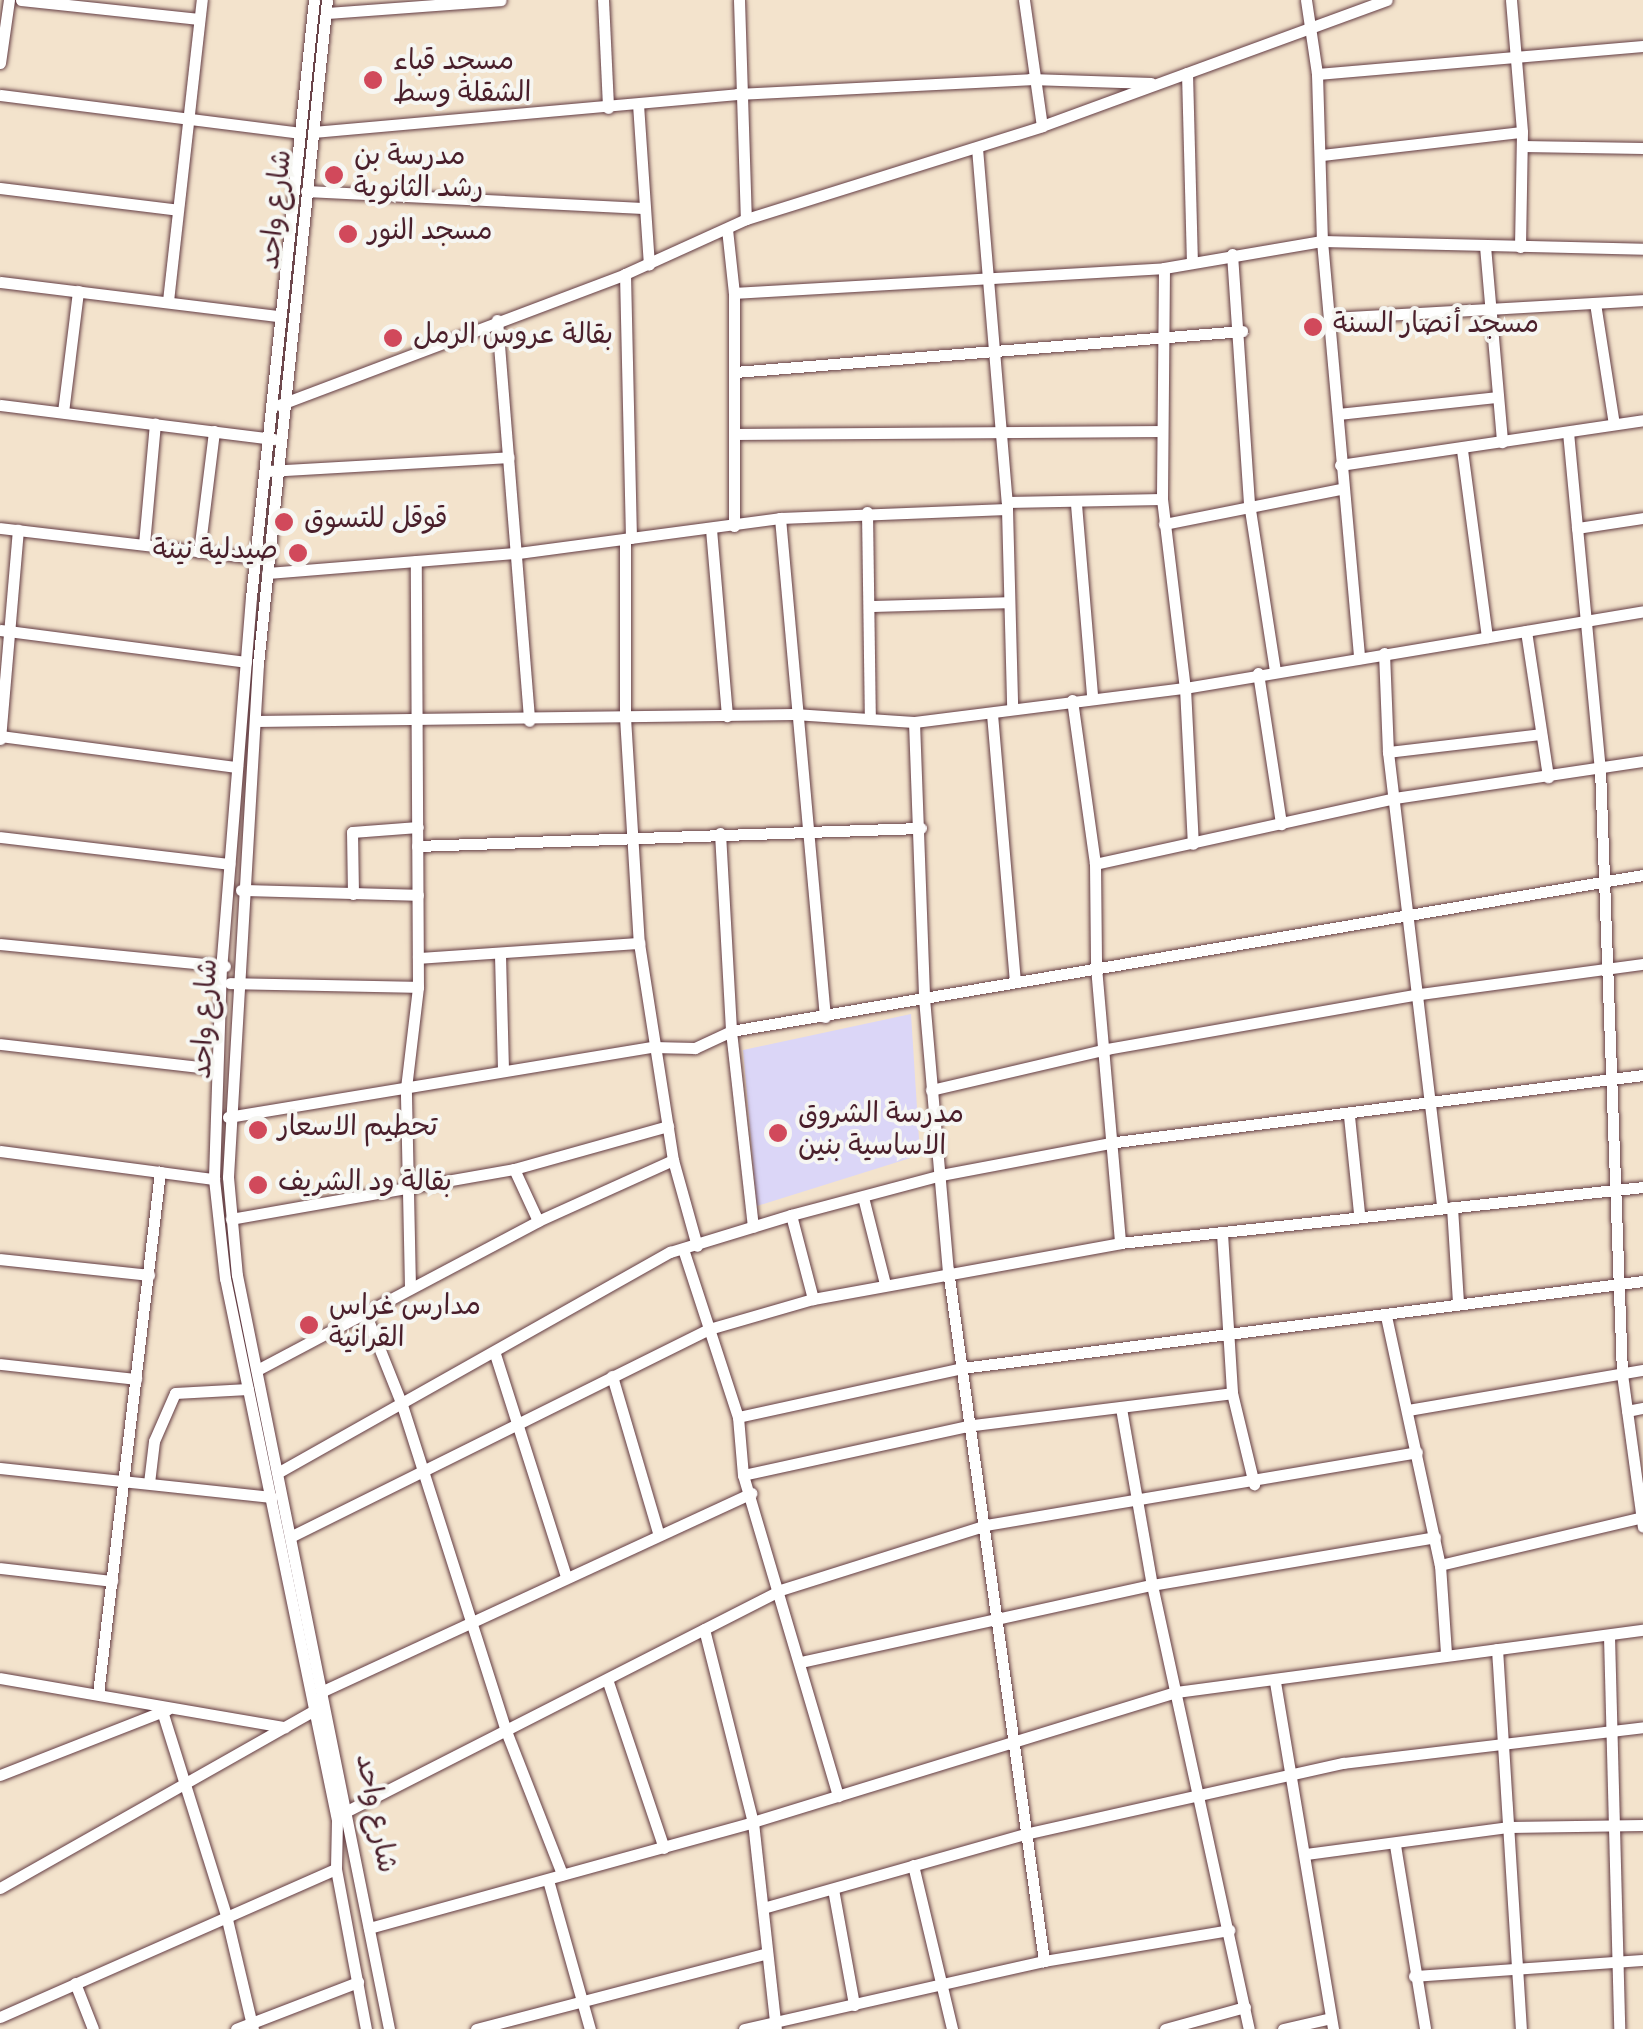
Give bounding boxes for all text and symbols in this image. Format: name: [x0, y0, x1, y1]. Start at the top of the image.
place label: مسجد قباء الشقلة وسط: [393, 47, 531, 113]
marker: مسجد قباء الشقلة وسط: [362, 69, 384, 91]
place label: مدرسة بن رشد الثانوية: [354, 142, 483, 208]
street label: شارع واحد: [256, 148, 302, 272]
marker: مدرسة بن رشد الثانوية: [323, 164, 345, 186]
place label: مسجد النور: [368, 217, 493, 251]
marker: مسجد النور: [337, 223, 359, 245]
place label: مسجد أنصار السنة: [1333, 310, 1539, 344]
marker: مسجد أنصار السنة: [1302, 316, 1324, 338]
place label: بقالة عروس الرمل: [413, 321, 613, 355]
marker: بقالة عروس الرمل: [382, 327, 404, 349]
place label: قوقل للتسوق: [304, 505, 448, 539]
marker: قوقل للتسوق: [273, 511, 295, 533]
place label: صيدلية نينة: [153, 536, 278, 570]
marker: صيدلية نينة: [287, 542, 309, 564]
street label: شارع واحد: [188, 958, 228, 1080]
place label: مدرسة الشروق الاساسية بنين: [798, 1100, 964, 1166]
place label: تحطيم الاسعار: [278, 1113, 438, 1147]
marker: تحطيم الاسعار: [247, 1119, 269, 1141]
marker: مدرسة الشروق الاساسية بنين: [767, 1122, 789, 1144]
place label: بقالة ود الشريف: [278, 1168, 452, 1202]
marker: بقالة ود الشريف: [247, 1174, 269, 1196]
place label: مدارس غراس القرانية: [329, 1292, 481, 1358]
marker: مدارس غراس القرانية: [298, 1314, 320, 1336]
street label: شارع واحد: [345, 1752, 401, 1876]

